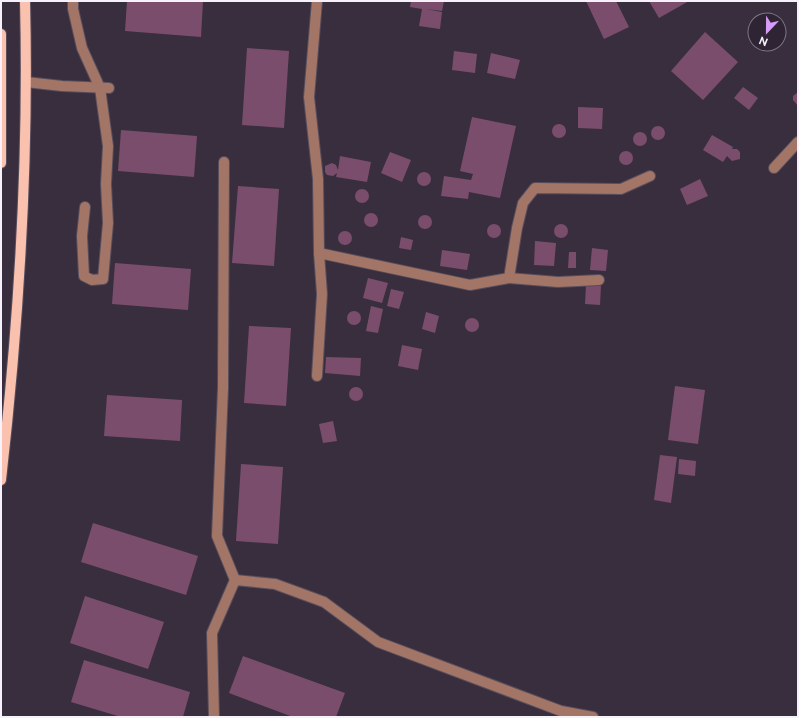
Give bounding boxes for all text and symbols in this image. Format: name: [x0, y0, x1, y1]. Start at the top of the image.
north arrow: [747, 12, 787, 52]
text: N: [757, 33, 770, 48]

